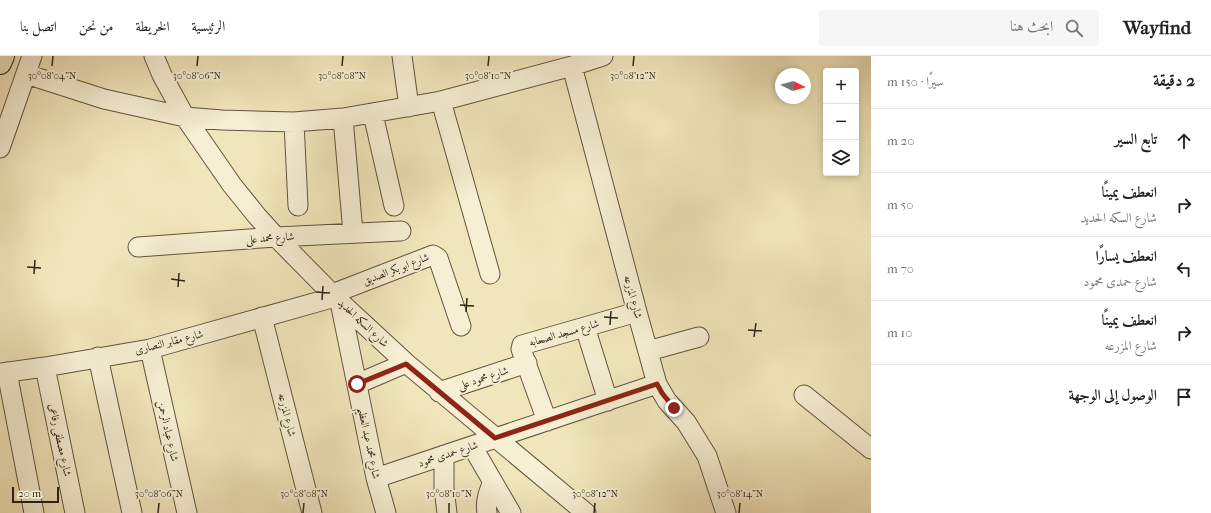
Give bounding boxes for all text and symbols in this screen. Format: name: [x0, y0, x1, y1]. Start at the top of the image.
search box: [819, 10, 1099, 46]
text: ابحث هنا: [1010, 17, 1053, 35]
icon: search: [1063, 17, 1085, 39]
text: Wayfind: [1123, 17, 1191, 39]
text: اتصل بنا: [20, 18, 57, 35]
text: من نحن: [79, 18, 114, 35]
text: الخريطة: [136, 18, 170, 35]
text: الرئيسية: [192, 18, 225, 35]
north arrow: [775, 68, 811, 104]
map controls: [823, 68, 859, 176]
button: +: [823, 68, 859, 104]
text: 30°08'04"N: [28, 70, 77, 82]
text: 30°08'06"N: [173, 70, 222, 82]
text: 30°08'08"N: [318, 70, 366, 82]
text: 30°08'10"N: [465, 70, 512, 82]
text: 30°08'12"N: [610, 70, 656, 82]
text: 2 دقيقة: [1153, 70, 1195, 90]
text: سيرًا · 150 m: [887, 74, 944, 89]
button: −: [823, 104, 859, 140]
text: تابع السير: [1115, 130, 1157, 148]
icon: ahead: [1173, 130, 1195, 152]
text: 20 m: [887, 133, 914, 148]
button: layers: [823, 140, 859, 176]
text: انعطف يمينًا: [1102, 183, 1157, 201]
icon: right: [1173, 194, 1195, 216]
text: 50 m: [887, 197, 913, 212]
text: شارع السكه الحديد: [1080, 210, 1157, 225]
street label: شارع محمد على: [245, 230, 295, 249]
text: انعطف يسارًا: [1096, 247, 1157, 265]
street label: شارع ابو بكر الصديق: [361, 250, 432, 290]
icon: left: [1173, 258, 1195, 280]
text: 70 m: [887, 261, 914, 276]
street label: شارع المزرعه: [618, 274, 645, 321]
text: شارع حمدى محمود: [1083, 274, 1157, 289]
street label: شارع السكه الحديد: [333, 296, 391, 352]
text: انعطف يمينًا: [1102, 311, 1157, 329]
street label: شارع مسجد الصحابه: [527, 317, 601, 352]
icon: right: [1173, 322, 1195, 344]
text: 10 m: [887, 325, 912, 340]
street label: شارع مقابر النصارى: [133, 327, 205, 360]
text: شارع المزرعه: [1105, 338, 1157, 353]
street label: شارع محمود على: [456, 364, 511, 395]
route start: [348, 375, 366, 393]
text: الوصول إلى الوجهة: [1068, 386, 1157, 404]
icon: arrive: [1173, 386, 1195, 408]
street label: شارع المزرعه: [272, 392, 299, 439]
street label: شارع عباد الرحمن: [152, 399, 181, 463]
route end: [665, 399, 683, 417]
street label: شارع مصطفى رفاعى: [43, 402, 74, 478]
street label: شارع محمد عبد العظيم: [351, 406, 383, 481]
street label: شارع حمدى محمود: [416, 438, 481, 473]
scale bar: [12, 485, 59, 504]
text: 20 m: [18, 487, 41, 500]
text: 30°08'06"N: [135, 488, 184, 500]
text: 30°08'08"N: [280, 488, 328, 500]
text: 30°08'10"N: [426, 488, 473, 500]
text: 30°08'12"N: [572, 488, 618, 500]
text: 30°08'14"N: [717, 488, 764, 500]

